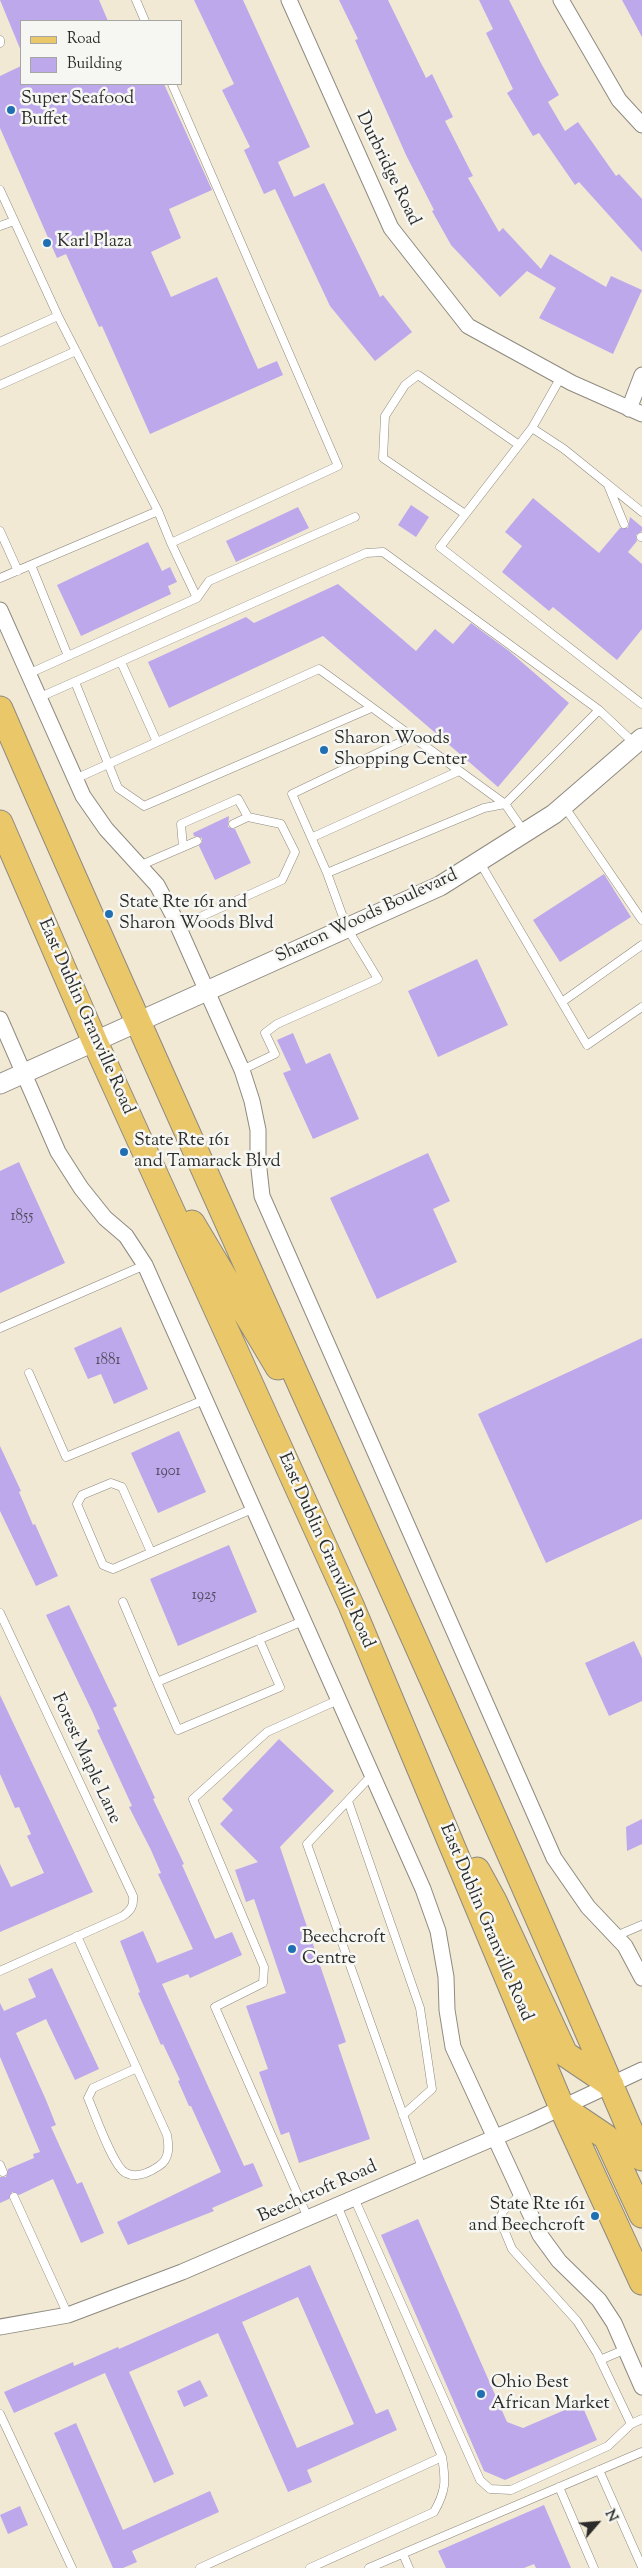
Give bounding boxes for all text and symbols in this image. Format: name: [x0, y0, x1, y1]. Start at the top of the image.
legend: [20, 20, 182, 85]
text: Road: [67, 29, 101, 50]
text: Building: [67, 54, 122, 75]
place label: Super Seafood Buffet: [21, 89, 134, 132]
marker: Super Seafood Buffet: [5, 104, 17, 116]
street label: Durbridge Road: [350, 108, 424, 230]
place label: Karl Plaza: [57, 232, 132, 254]
marker: Karl Plaza: [41, 237, 53, 249]
place label: Sharon Woods Shopping Center: [334, 729, 467, 772]
marker: Sharon Woods Shopping Center: [318, 744, 330, 756]
street label: Sharon Woods Boulevard: [273, 865, 461, 969]
place label: State Rte 161 and Sharon Woods Blvd: [119, 893, 274, 936]
marker: State Rte 161 and Sharon Woods Blvd: [103, 908, 115, 920]
street label: East Dublin Granville Road: [32, 916, 138, 1118]
place label: State Rte 161 and Tamarack Blvd: [134, 1131, 281, 1174]
marker: State Rte 161 and Tamarack Blvd: [118, 1146, 130, 1158]
house number: 1855: [11, 1208, 33, 1226]
house number: 1881: [95, 1352, 121, 1370]
street label: East Dublin Granville Road: [272, 1450, 378, 1652]
house number: 1901: [155, 1463, 181, 1481]
house number: 1925: [192, 1587, 216, 1605]
street label: Forest Maple Lane: [45, 1690, 125, 1828]
street label: East Dublin Granville Road: [434, 1821, 536, 2025]
place label: Beechcroft Centre: [302, 1928, 386, 1970]
marker: Beechcroft Centre: [286, 1943, 298, 1955]
street label: Beechcroft Road: [255, 2157, 381, 2229]
place label: State Rte 161 and Beechcroft: [469, 2195, 585, 2238]
marker: State Rte 161 and Beechcroft: [589, 2210, 601, 2222]
place label: Ohio Best African Market: [491, 2373, 610, 2416]
marker: Ohio Best African Market: [475, 2388, 487, 2400]
north arrow: [572, 2498, 622, 2548]
text: N: [599, 2507, 622, 2526]

